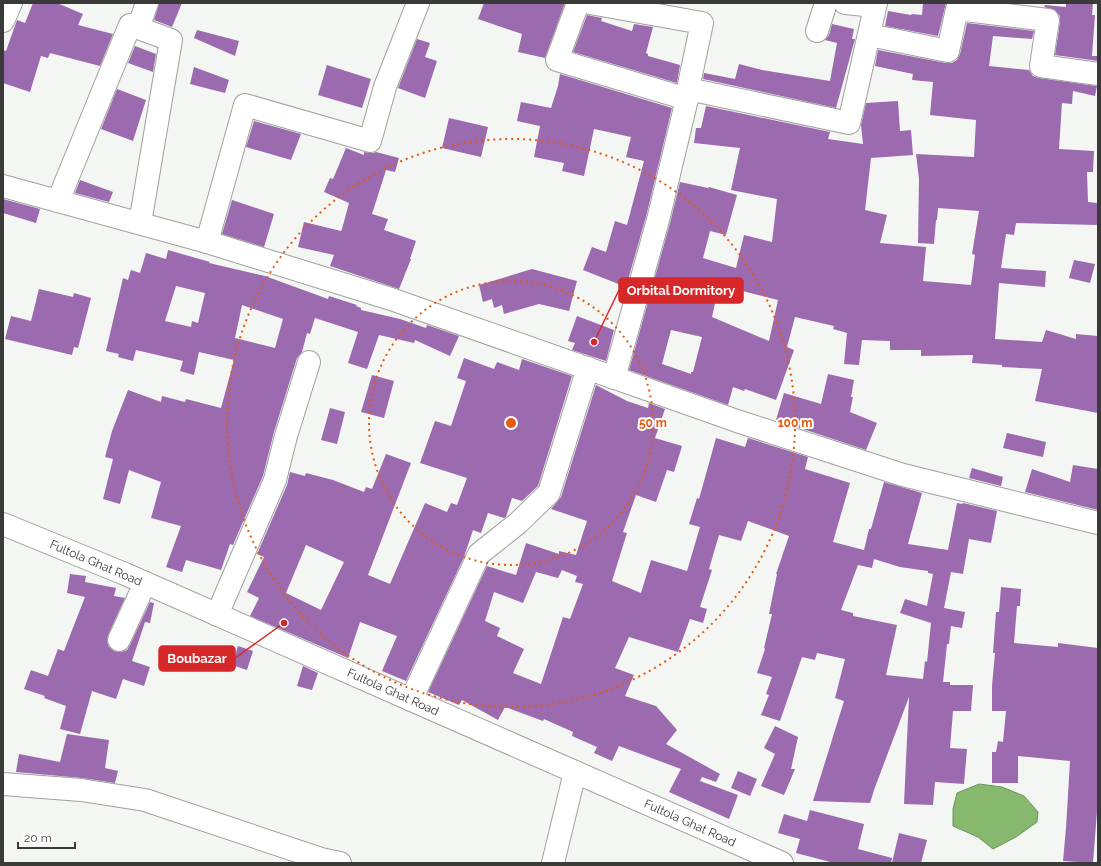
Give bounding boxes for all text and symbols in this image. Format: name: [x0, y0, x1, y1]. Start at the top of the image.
callout: Orbital Dormitory: [619, 278, 743, 303]
text: Orbital Dormitory: [627, 283, 735, 298]
centre of rings: [504, 416, 518, 430]
text: 50 m: [639, 416, 667, 430]
text: 100 m: [778, 416, 812, 430]
street label: Fultola Ghat Road: [48, 537, 144, 589]
callout: Boubazar: [159, 646, 235, 671]
text: Boubazar: [167, 651, 227, 666]
street label: Fultola Ghat Road: [345, 665, 441, 719]
street label: Fultola Ghat Road: [642, 796, 738, 850]
scale bar: [18, 824, 75, 850]
text: 20 m: [24, 831, 52, 845]

